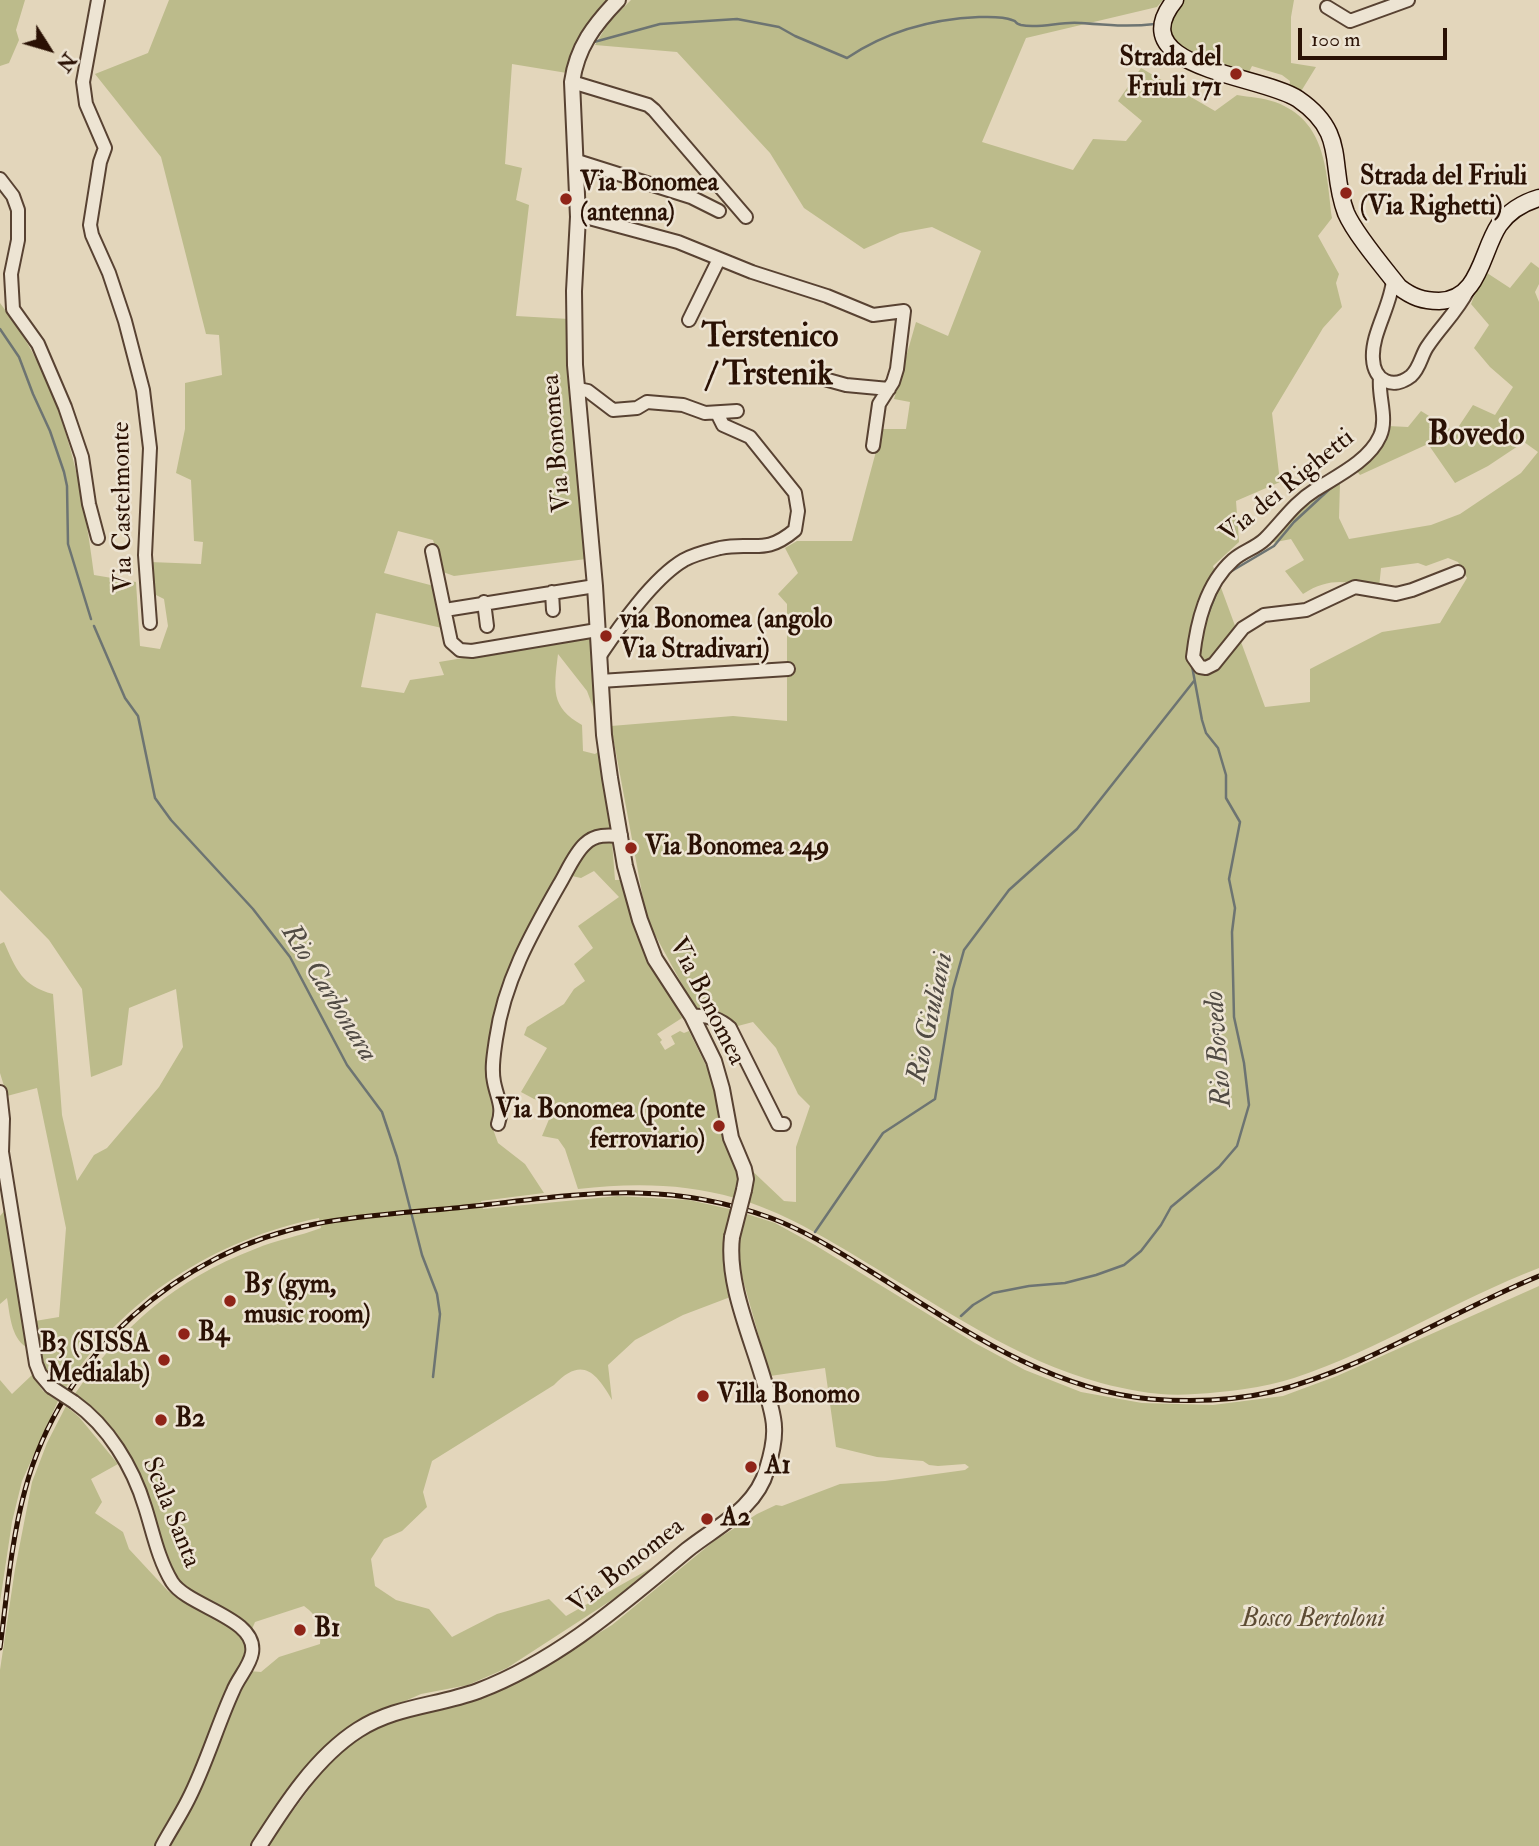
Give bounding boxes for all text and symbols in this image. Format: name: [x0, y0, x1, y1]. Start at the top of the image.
north arrow: [14, 14, 84, 84]
scale bar: [1301, 14, 1450, 58]
text: 100 m: [1311, 26, 1361, 53]
place label: Strada del Friuli 171: [1119, 43, 1222, 104]
text: N: [51, 48, 80, 76]
marker: Strada del Friuli 171: [1228, 66, 1244, 82]
place label: Strada del Friuli (Via Righetti): [1360, 162, 1527, 224]
place label: Via Bonomea (antenna): [580, 168, 718, 230]
marker: Strada del Friuli (Via Righetti): [1338, 185, 1354, 201]
marker: Via Bonomea (antenna): [558, 191, 574, 207]
district label: Terstenico / Trstenik: [702, 319, 838, 397]
street label: Via Bonomea: [536, 373, 580, 513]
district label: Bovedo: [1427, 417, 1525, 457]
street label: Via Castelmonte: [107, 421, 141, 593]
street label: Via dei Righetti: [1214, 423, 1362, 551]
place label: via Bonomea (angolo Via Stradivari): [620, 605, 832, 666]
marker: via Bonomea (angolo Via Stradivari): [598, 628, 614, 644]
place label: Via Bonomea 249: [645, 832, 829, 864]
marker: Via Bonomea 249: [623, 840, 639, 856]
water label: Rio Carbonara: [272, 919, 384, 1069]
street label: Via Bonomea: [661, 933, 751, 1071]
water label: Rio Giuliani: [902, 950, 962, 1086]
water label: Rio Bovedo: [1199, 990, 1241, 1108]
place label: Via Bonomea (ponte ferroviario): [496, 1095, 705, 1156]
marker: Via Bonomea (ponte ferroviario): [711, 1118, 727, 1134]
place label: B5 (gym, music room): [244, 1270, 371, 1332]
marker: B5 (gym, music room): [222, 1293, 238, 1309]
place label: B4: [198, 1318, 229, 1350]
marker: B4: [176, 1326, 192, 1342]
place label: B3 (SISSA Medialab): [40, 1329, 150, 1390]
marker: B3 (SISSA Medialab): [156, 1352, 172, 1368]
place label: Villa Bonomo: [717, 1380, 860, 1412]
marker: Villa Bonomo: [695, 1388, 711, 1404]
place label: B2: [175, 1404, 205, 1436]
marker: B2: [153, 1412, 169, 1428]
place label: A1: [765, 1451, 791, 1483]
street label: Scala Santa: [134, 1453, 206, 1573]
marker: A1: [743, 1459, 759, 1475]
place label: A2: [721, 1503, 751, 1535]
marker: A2: [699, 1511, 715, 1527]
street label: Via Bonomea: [563, 1512, 691, 1622]
park label: Bosco Bertoloni: [1241, 1604, 1385, 1636]
place label: B1: [314, 1614, 340, 1646]
marker: B1: [292, 1622, 308, 1638]

